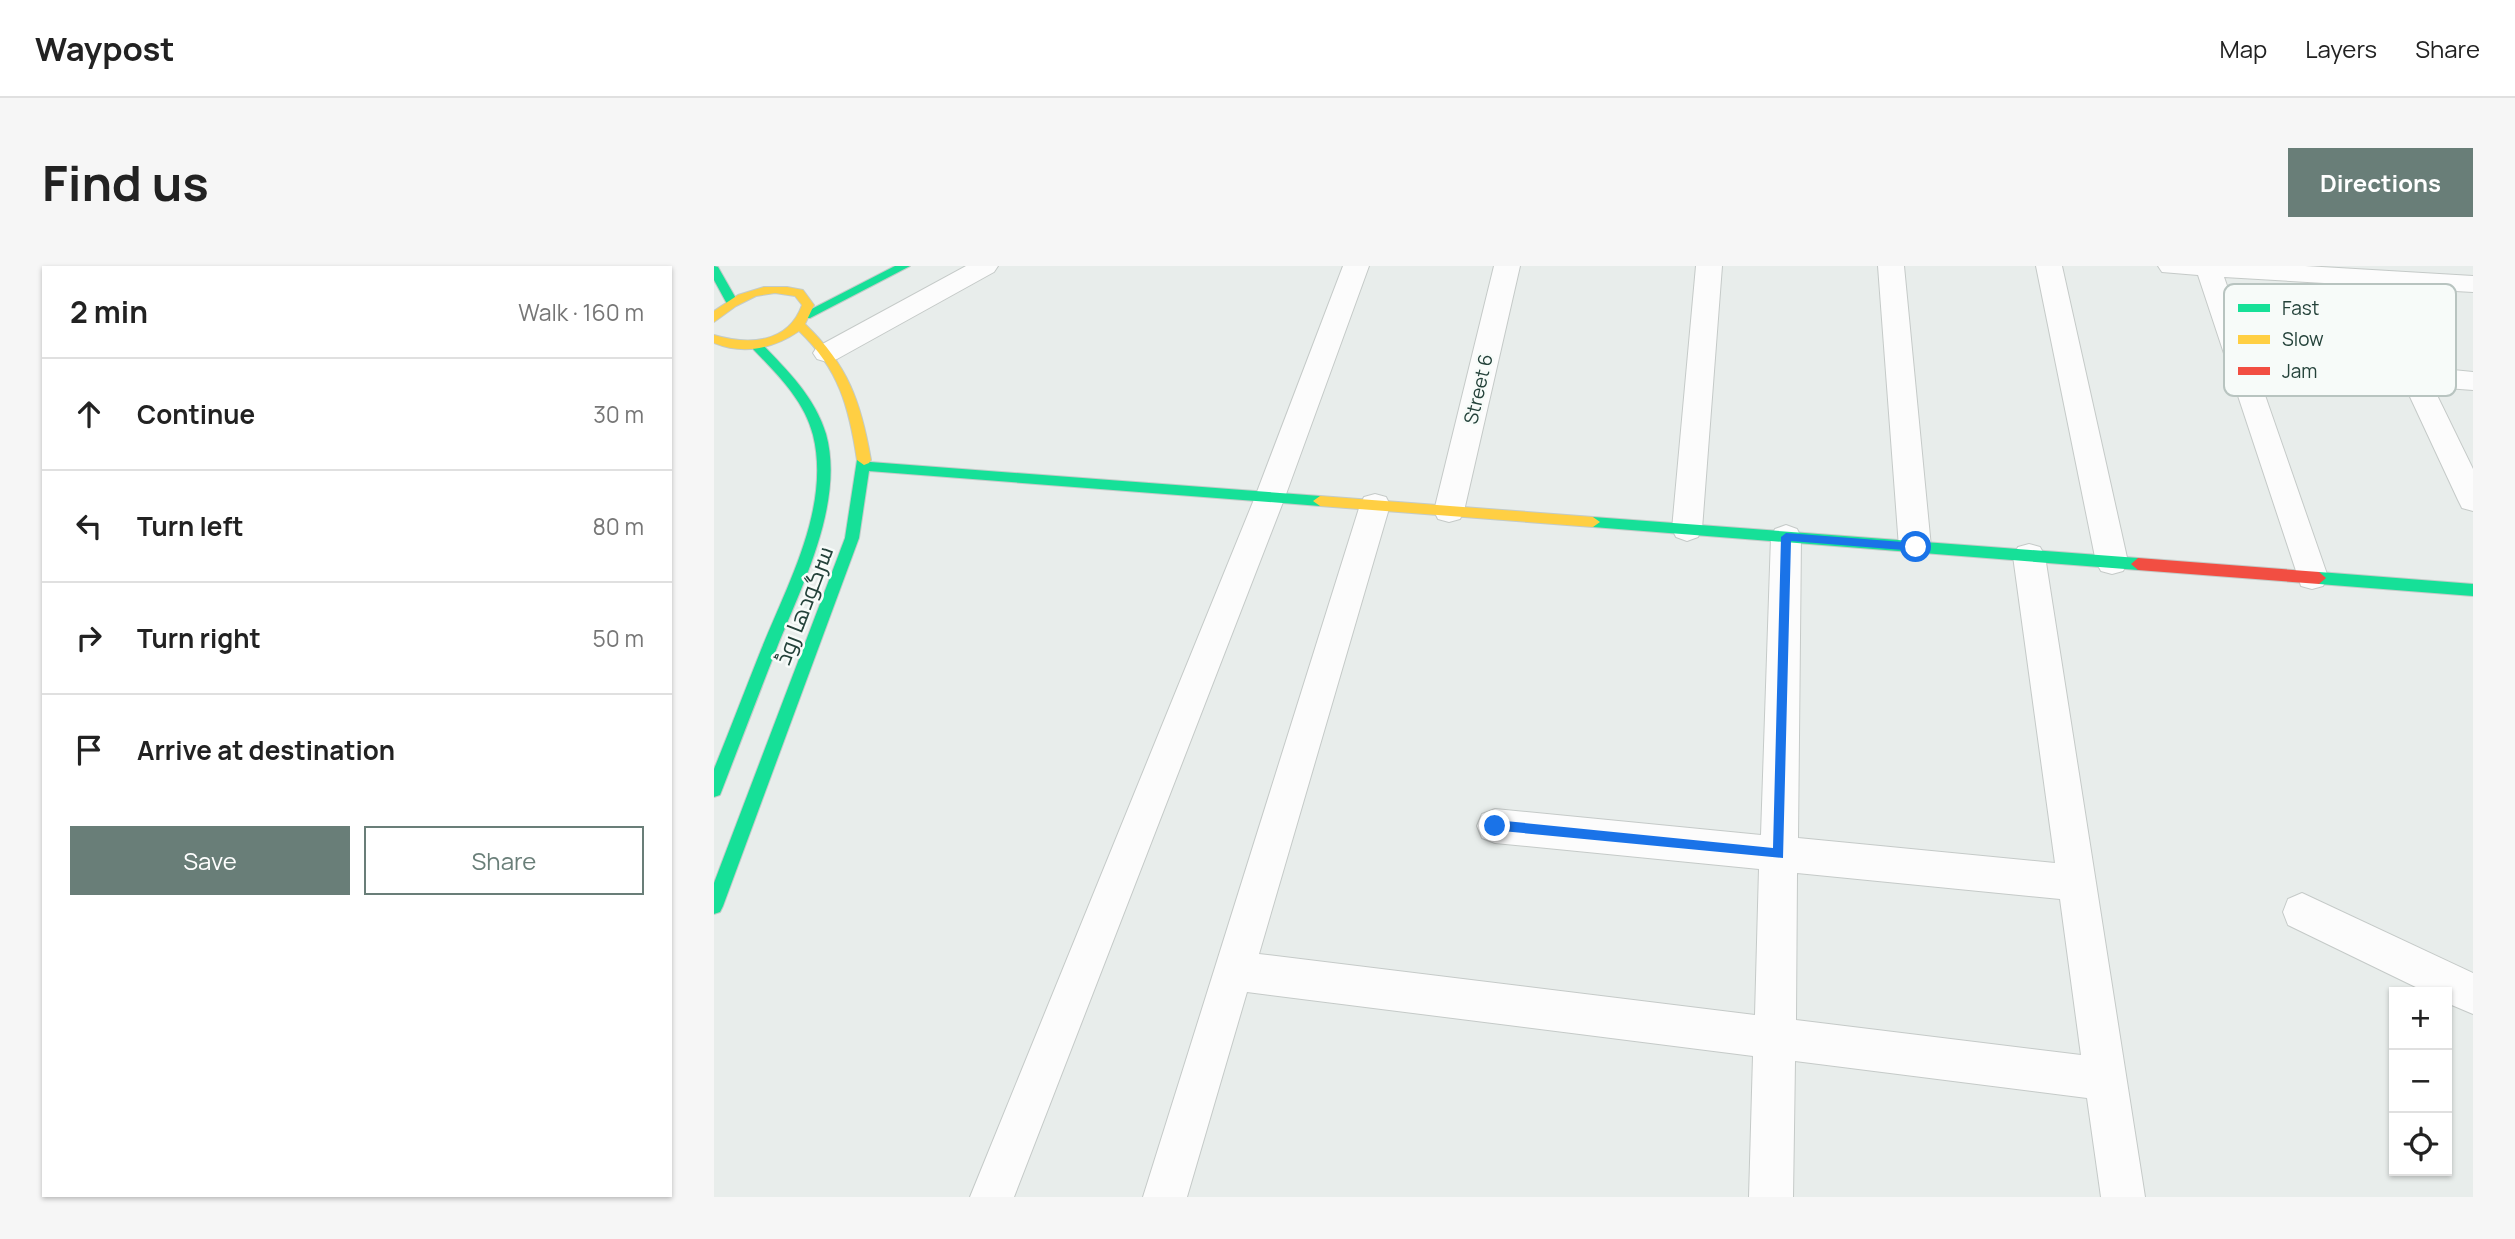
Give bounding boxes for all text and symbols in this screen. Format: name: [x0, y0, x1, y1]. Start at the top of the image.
text: Waypost: [35, 26, 175, 71]
text: Map: [2220, 32, 2267, 65]
text: Layers: [2305, 32, 2377, 65]
text: Share: [2415, 32, 2480, 65]
button: Directions: [2288, 148, 2473, 217]
text: Find us: [42, 149, 209, 216]
legend: [2224, 284, 2456, 396]
text: 2 min: [70, 291, 148, 332]
text: Fast: [2282, 295, 2319, 321]
text: Walk · 160 m: [518, 296, 644, 328]
text: Slow: [2282, 326, 2324, 352]
street label: Street 6: [1457, 351, 1499, 427]
text: Jam: [2282, 358, 2317, 384]
icon: ahead: [70, 395, 108, 433]
text: Continue: [137, 396, 255, 432]
text: 30 m: [593, 398, 644, 430]
icon: left: [70, 507, 108, 545]
text: Turn left: [137, 508, 244, 544]
text: 80 m: [593, 510, 644, 542]
route start: [1900, 531, 1931, 562]
street label: سرگودھا روڈ: [766, 541, 840, 669]
icon: right: [70, 619, 108, 657]
text: Turn right: [137, 620, 261, 656]
text: 50 m: [593, 622, 644, 654]
icon: arrive: [70, 731, 108, 769]
text: Arrive at destination: [137, 732, 395, 768]
route end: [1479, 810, 1510, 841]
button: Save: [70, 826, 350, 895]
button: Share: [364, 826, 644, 895]
map controls: [2389, 987, 2452, 1176]
button: +: [2389, 987, 2452, 1050]
button: −: [2389, 1050, 2452, 1113]
button: locate: [2389, 1113, 2452, 1176]

